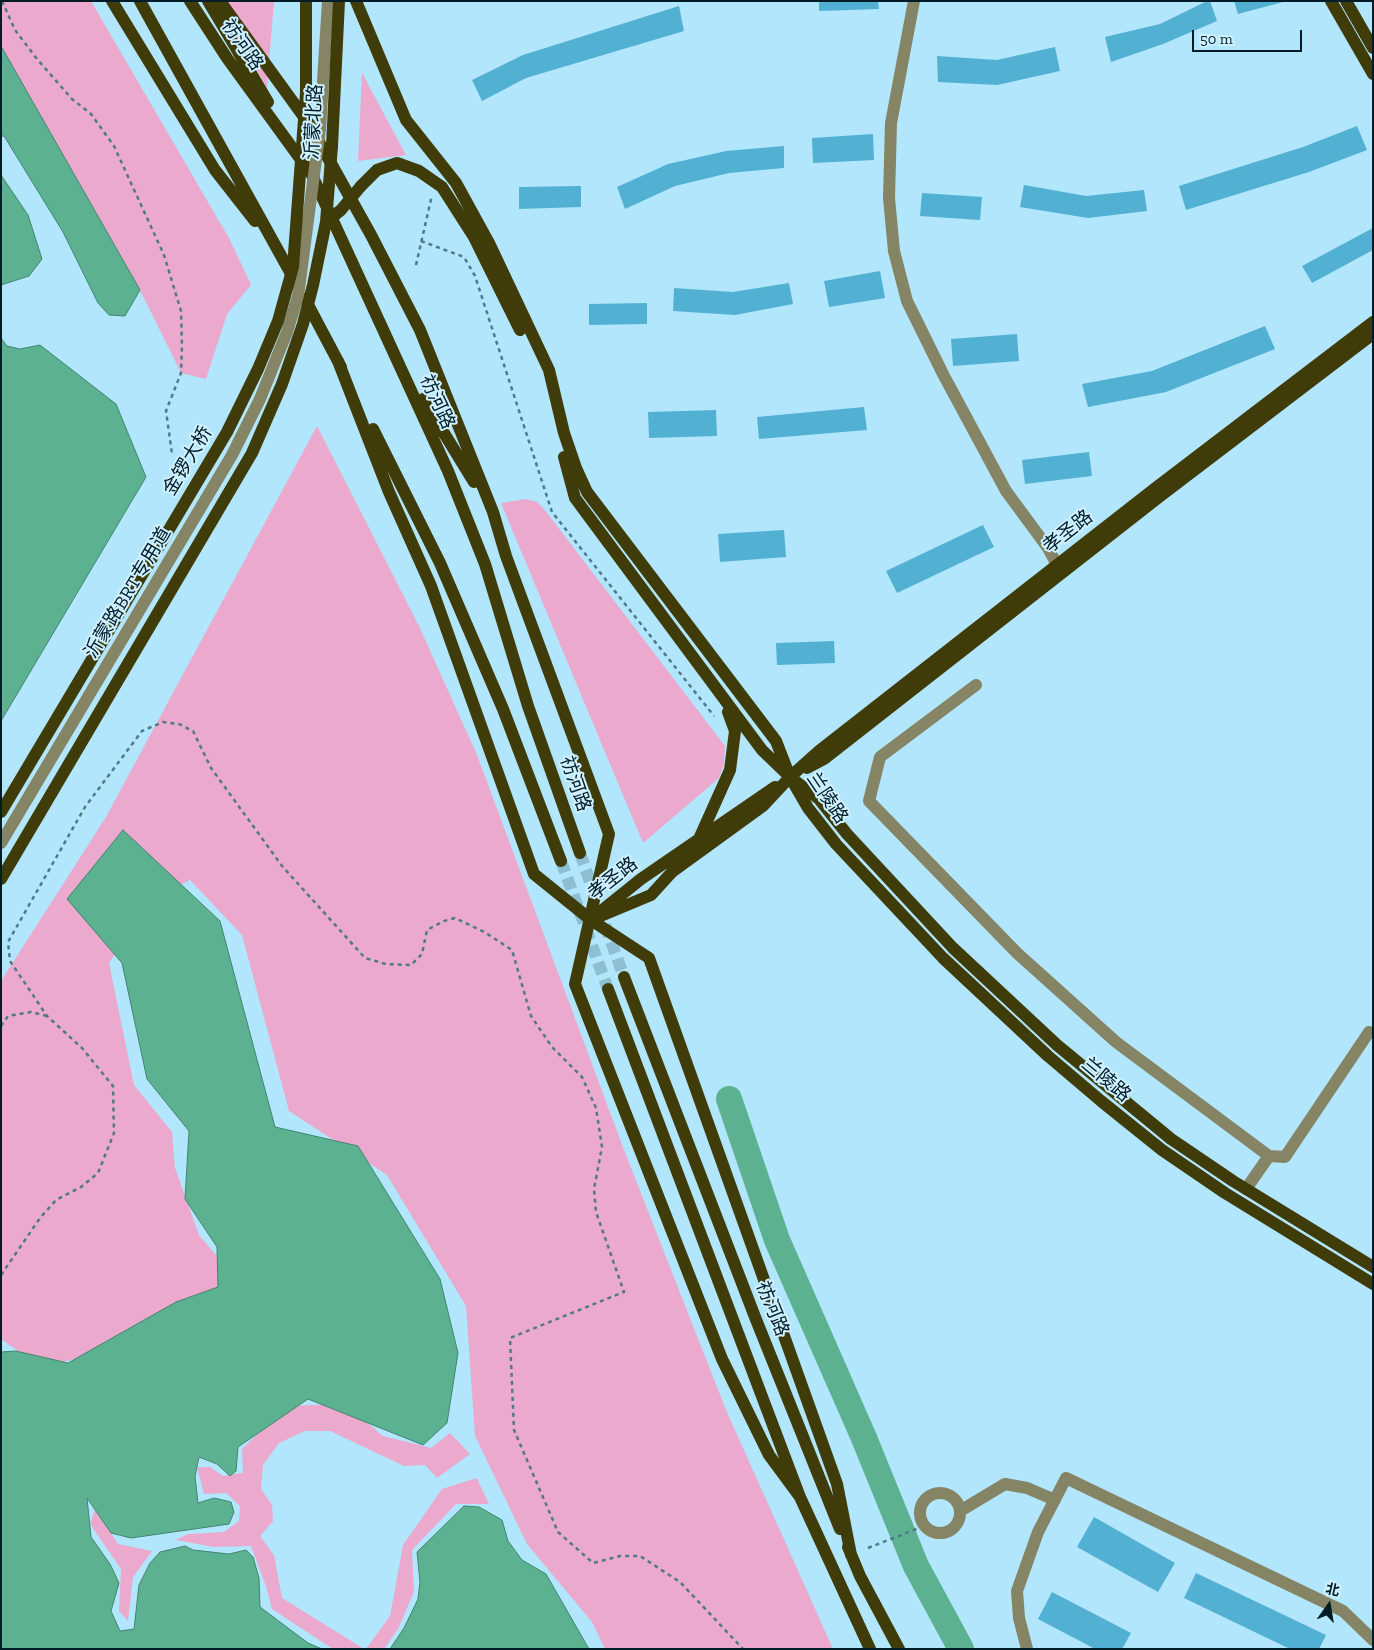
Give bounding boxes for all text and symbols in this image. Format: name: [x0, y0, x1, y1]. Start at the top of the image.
street label: 祊河路: [216, 15, 268, 75]
scale bar: [1194, 20, 1304, 52]
text: 50 m: [1200, 30, 1233, 48]
street label: 沂蒙北路: [301, 83, 327, 161]
street label: 祊河路: [415, 371, 459, 433]
street label: 金锣大桥: [159, 423, 217, 499]
street label: 孝圣路: [1039, 505, 1097, 559]
street label: 沂蒙路BRT专用道: [80, 523, 176, 663]
street label: 祊河路: [555, 753, 595, 815]
street label: 兰陵路: [802, 768, 852, 828]
street label: 孝圣路: [584, 852, 642, 906]
street label: 兰陵路: [1077, 1053, 1135, 1107]
street label: 祊河路: [751, 1278, 793, 1340]
north arrow: [1304, 1580, 1354, 1630]
text: 北: [1324, 1580, 1341, 1600]

